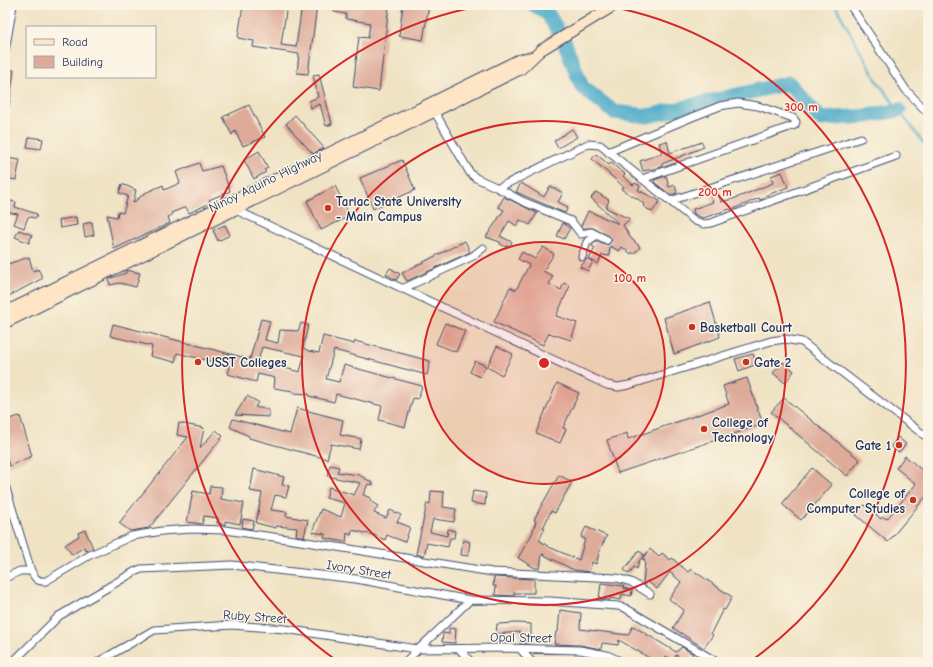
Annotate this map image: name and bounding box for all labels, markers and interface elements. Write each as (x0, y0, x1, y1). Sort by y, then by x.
legend (26, 26, 156, 78)
text: Road (62, 35, 88, 49)
text: Building (62, 55, 103, 69)
text: 300 m (784, 100, 818, 114)
street label: Ninoy Aquino Highway (206, 147, 324, 215)
text: 200 m (698, 185, 732, 199)
place label: Tarlac State University - Main Campus (336, 194, 461, 224)
marker: Tarlac State University - Main Campus (323, 203, 333, 213)
text: 100 m (614, 271, 646, 285)
place label: Basketball Court (700, 320, 793, 335)
marker: Basketball Court (687, 322, 697, 332)
place label: USST Colleges (206, 355, 287, 370)
place label: Gate 2 (754, 355, 791, 370)
centre of rings (537, 356, 551, 370)
marker: USST Colleges (193, 357, 203, 367)
marker: Gate 2 (741, 357, 751, 367)
place label: College of Technology (712, 415, 774, 445)
marker: College of Technology (699, 424, 709, 434)
place label: Gate 1 (855, 438, 891, 453)
marker: Gate 1 (894, 440, 904, 450)
place label: College of Computer Studies (806, 486, 906, 516)
marker: College of Computer Studies (908, 495, 918, 505)
street label: Ivory Street (326, 557, 393, 582)
street label: Ruby Street (223, 607, 289, 626)
street label: Opal Street (490, 629, 553, 646)

